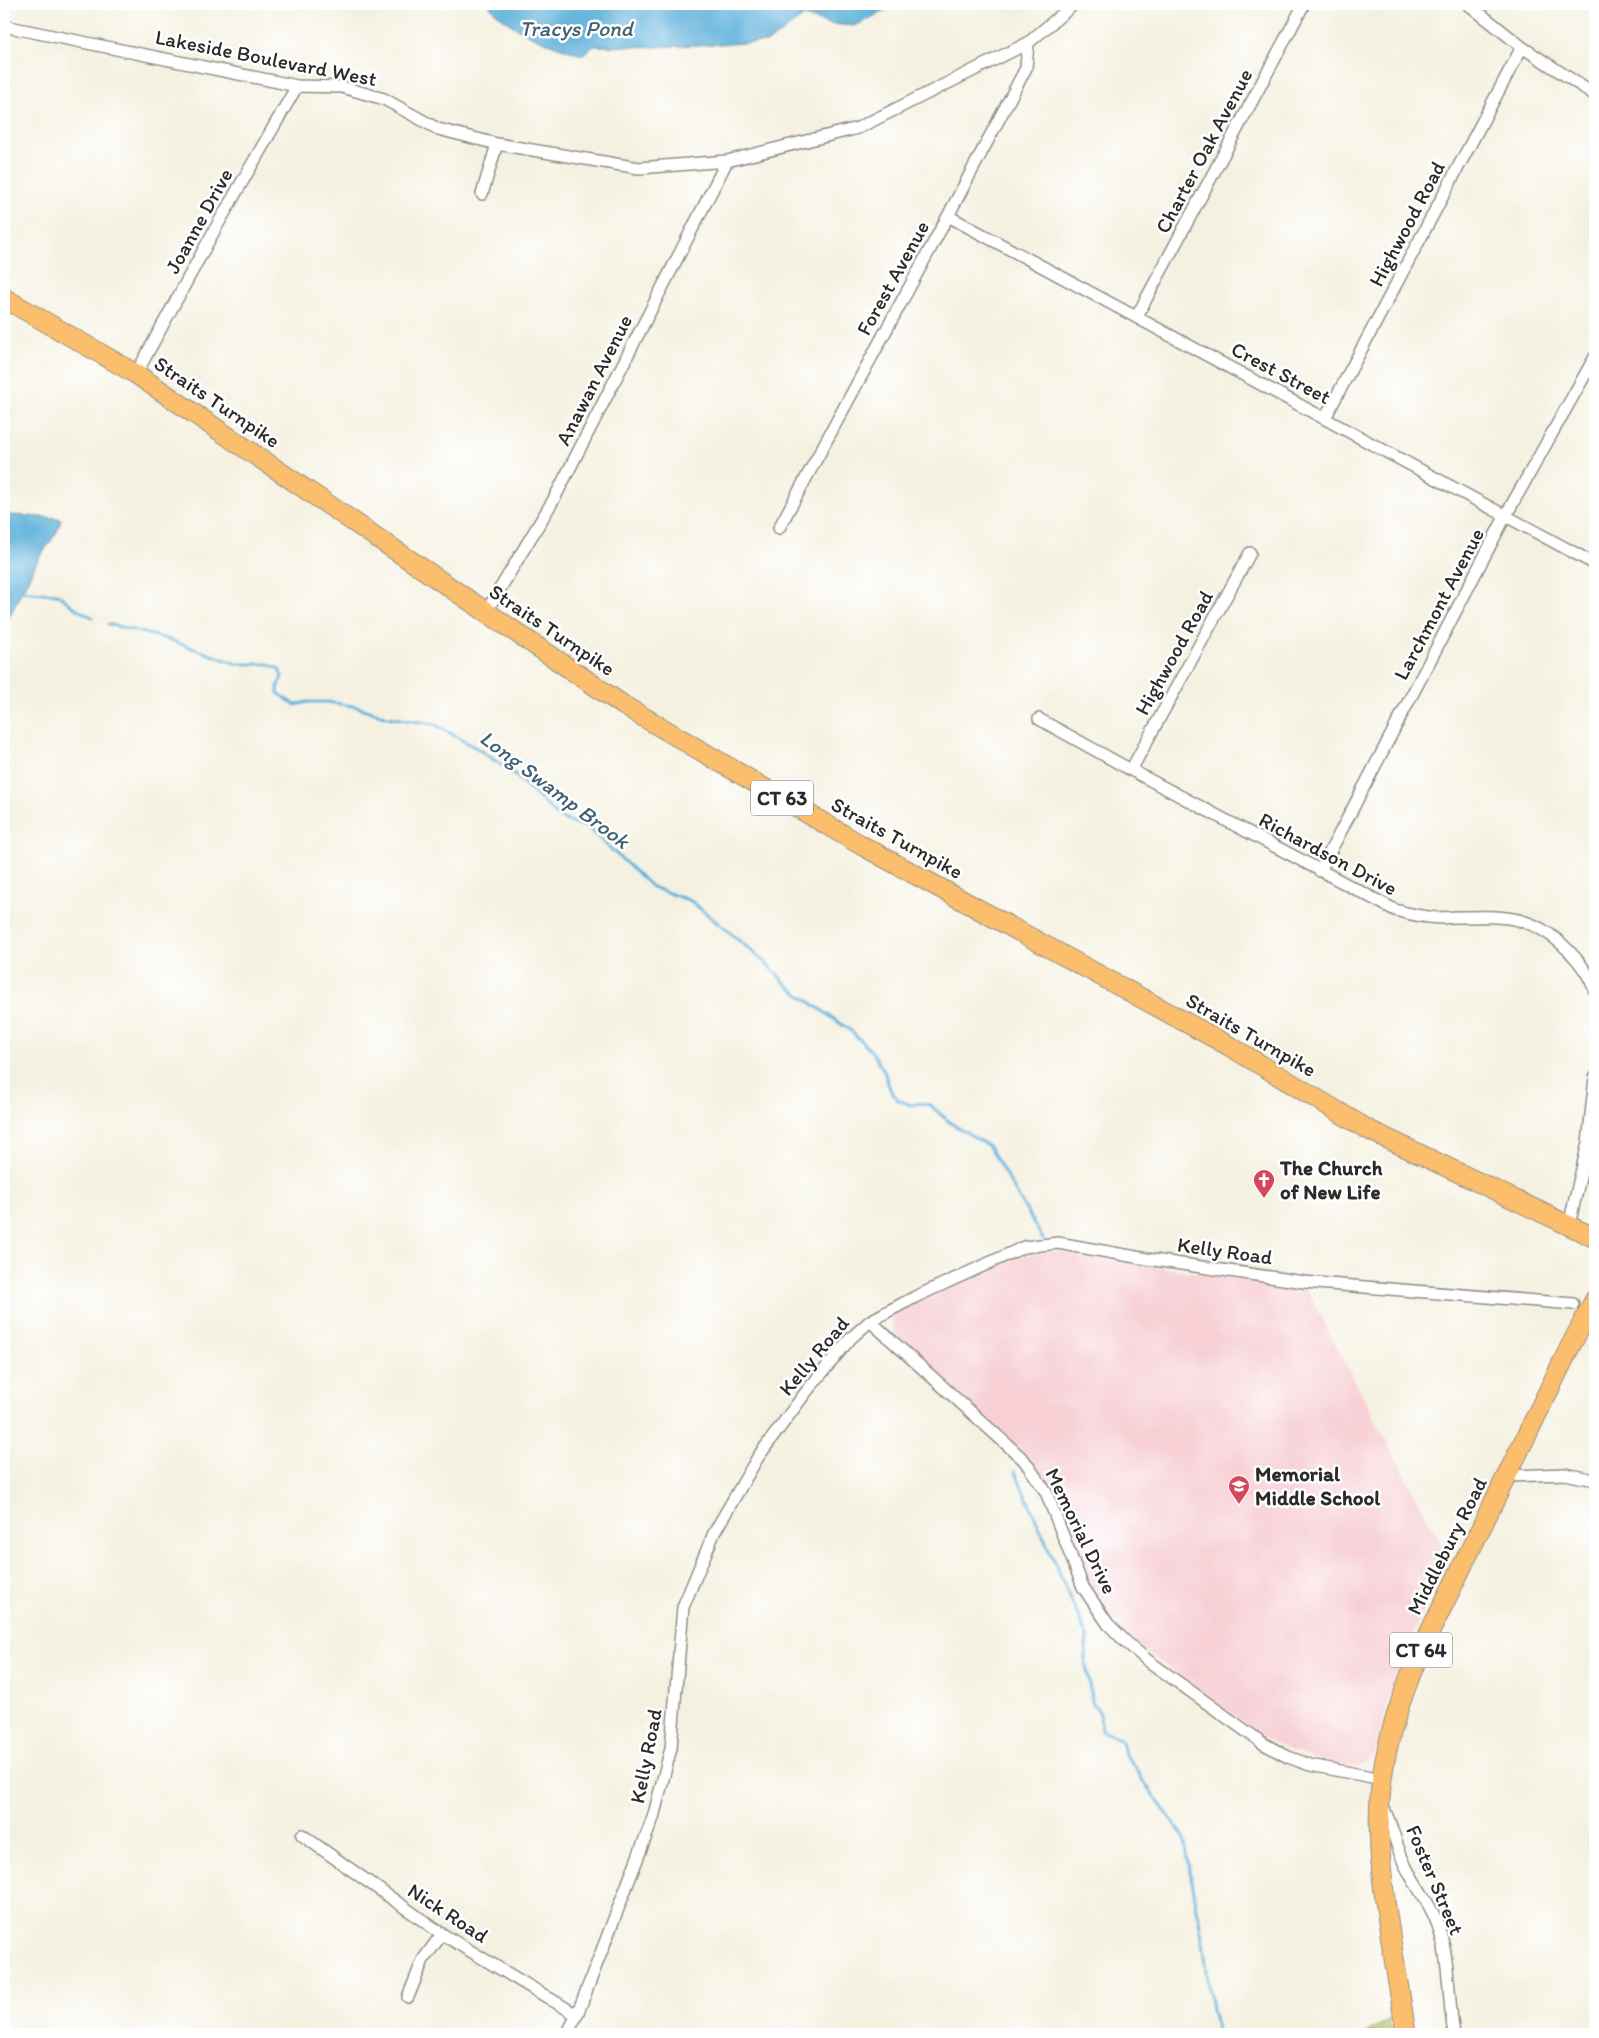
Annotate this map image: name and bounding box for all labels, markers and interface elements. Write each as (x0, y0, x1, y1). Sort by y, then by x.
water label: Tracys Pond (519, 15, 635, 42)
street label: Lakeside Boulevard West (153, 24, 379, 91)
street label: Charter Oak Avenue (1150, 64, 1258, 237)
street label: Highwood Road (1363, 157, 1450, 291)
street label: Joanne Drive (159, 164, 238, 278)
street label: Forest Avenue (851, 216, 934, 339)
street label: Anawan Avenue (550, 310, 637, 449)
street label: Crest Street (1227, 336, 1335, 409)
street label: Straits Turnpike (150, 350, 285, 453)
street label: Larchmont Avenue (1388, 523, 1489, 684)
street label: Straits Turnpike (485, 578, 620, 681)
street label: Highwood Road (1129, 586, 1218, 719)
water label: Long Swamp Brook (475, 724, 636, 855)
road number: CT 63 (751, 780, 813, 816)
street label: Straits Turnpike (827, 791, 967, 884)
street label: Richardson Drive (1255, 807, 1402, 900)
street label: Straits Turnpike (1182, 987, 1321, 1082)
place label: The Church of New Life (1279, 1155, 1383, 1204)
church icon: The Church of New Life (1252, 1168, 1276, 1199)
street label: Kelly Road (1176, 1231, 1275, 1270)
street label: Kelly Road (773, 1311, 854, 1401)
place label: Memorial Middle School (1255, 1461, 1381, 1510)
street label: Memorial Drive (1040, 1464, 1123, 1598)
street label: Middlebury Road (1401, 1472, 1492, 1619)
school or university icon: Memorial Middle School (1227, 1474, 1251, 1505)
road number: CT 64 (1390, 1632, 1452, 1668)
street label: Kelly Road (624, 1706, 667, 1805)
street label: Foster Street (1401, 1821, 1470, 1939)
street label: Nick Road (403, 1877, 494, 1948)

